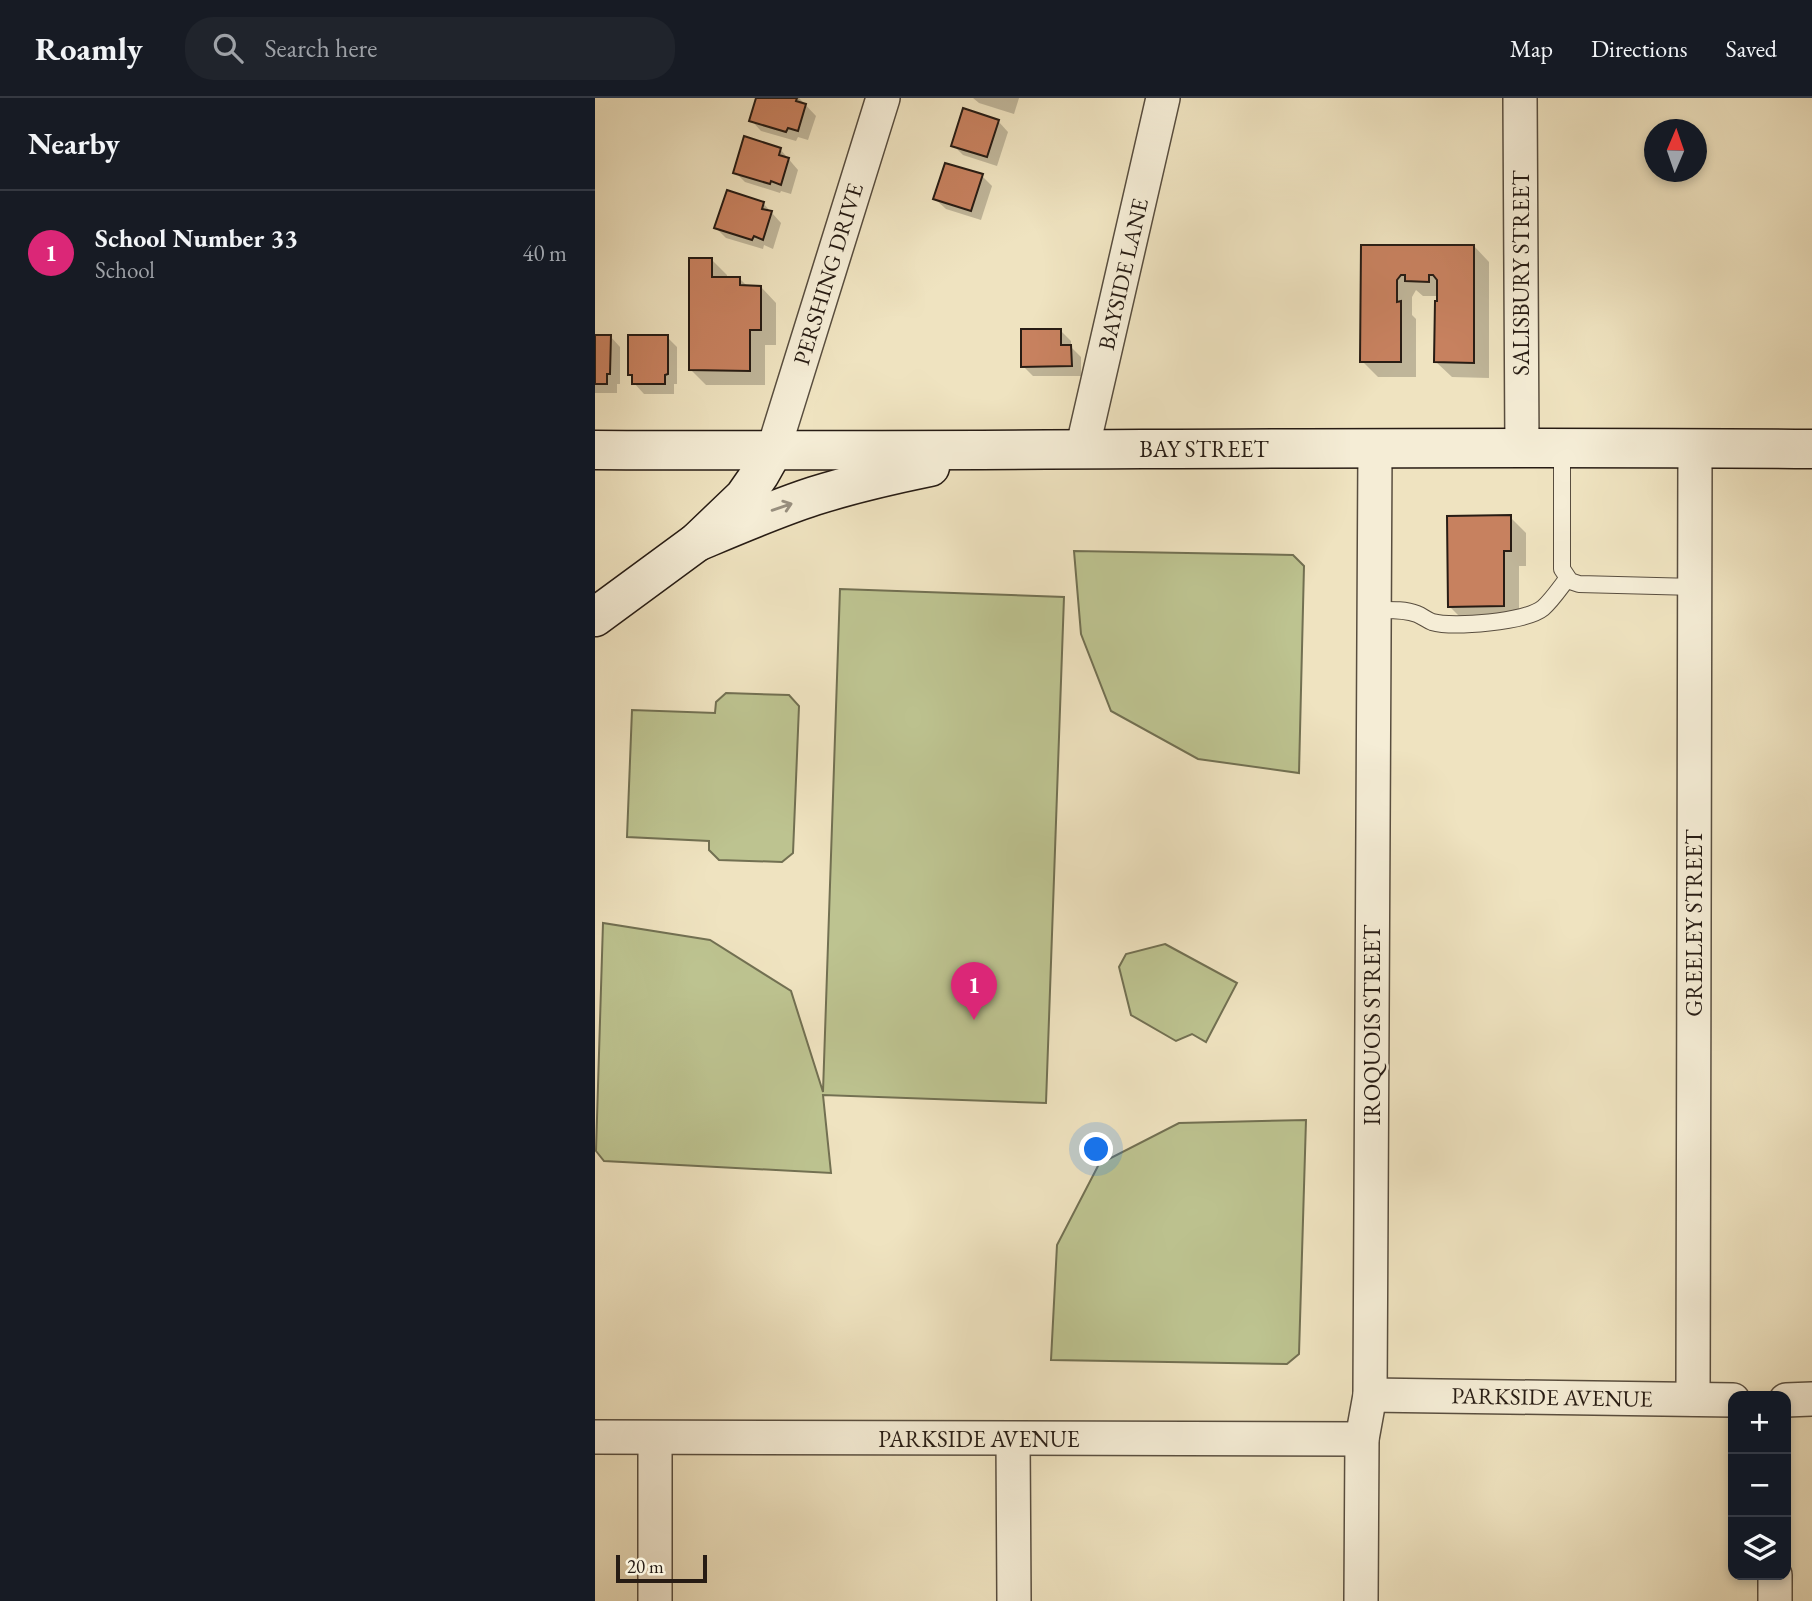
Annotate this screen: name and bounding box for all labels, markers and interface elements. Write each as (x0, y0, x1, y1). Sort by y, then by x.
search box (185, 17, 675, 80)
text: Roamly (35, 27, 143, 70)
icon: search (209, 29, 247, 67)
text: Search here (265, 31, 377, 65)
text: Map (1510, 33, 1553, 64)
text: Directions (1591, 33, 1688, 64)
text: Saved (1726, 33, 1777, 64)
north arrow (1644, 119, 1707, 182)
text: Nearby (28, 124, 120, 163)
street label: SALISBURY STREET (1506, 170, 1536, 376)
street label: PERSHING DRIVE (786, 179, 870, 369)
street label: BAYSIDE LANE (1091, 195, 1155, 353)
text: School Number 33 (95, 221, 298, 255)
text: 1 (45, 238, 57, 268)
text: 40 m (522, 238, 567, 268)
text: School (95, 255, 155, 285)
street label: BAY STREET (1139, 434, 1269, 464)
one-way arrow (771, 500, 793, 512)
street label: GREELEY STREET (1679, 829, 1709, 1017)
street label: IROQUOIS STREET (1357, 924, 1387, 1125)
pin: 1 (951, 962, 997, 1020)
your location (1079, 1132, 1113, 1166)
street label: PARKSIDE AVENUE (1451, 1380, 1653, 1414)
map controls (1728, 1391, 1791, 1580)
button: + (1728, 1391, 1791, 1454)
street label: PARKSIDE AVENUE (878, 1424, 1080, 1454)
button: − (1728, 1454, 1791, 1517)
button: layers (1728, 1517, 1791, 1580)
scale bar (616, 1552, 707, 1584)
text: 20 m (627, 1554, 664, 1579)

